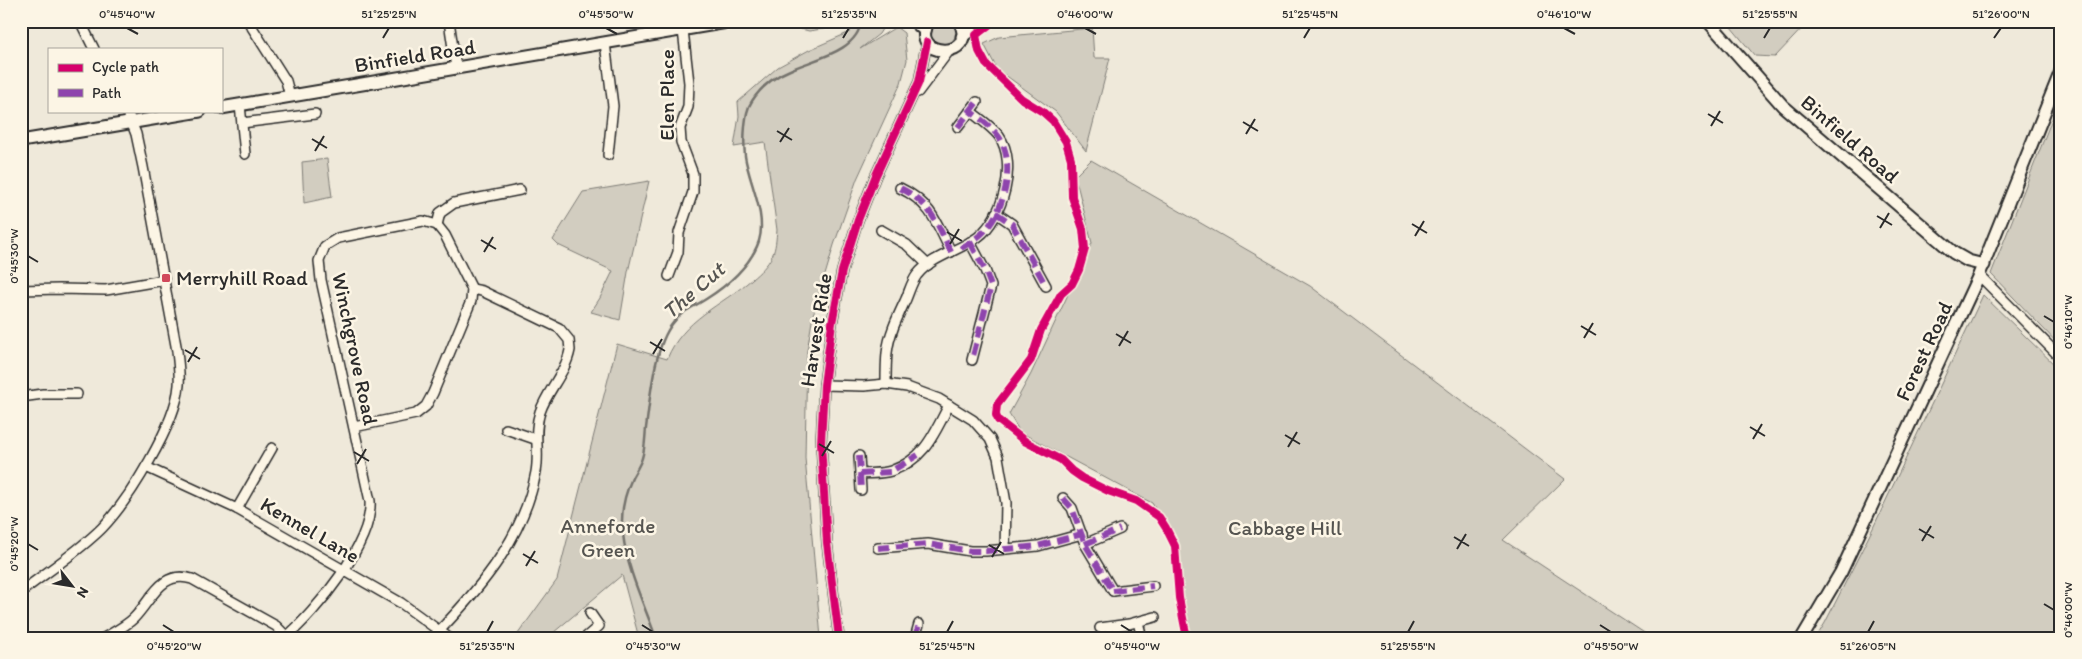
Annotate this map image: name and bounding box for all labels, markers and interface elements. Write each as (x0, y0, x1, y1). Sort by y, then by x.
text: 0°45'40"W (99, 7, 155, 21)
text: 51°25'25"N (361, 7, 417, 21)
text: 0°45'50"W (578, 7, 634, 21)
text: 51°25'35"N (821, 7, 877, 21)
text: 0°46'00"W (1057, 7, 1113, 21)
text: 51°25'45"N (1282, 7, 1338, 21)
text: 0°46'10"W (1537, 7, 1591, 21)
text: 51°25'55"N (1742, 7, 1798, 21)
text: 51°26'00"N (1972, 7, 2030, 21)
street label: Binfield Road (353, 34, 478, 77)
legend (48, 48, 222, 112)
street label: Elen Place (654, 49, 679, 141)
text: Cycle path (92, 58, 159, 76)
text: Path (92, 84, 121, 102)
street label: Binfield Road (1796, 89, 1905, 188)
text: 0°45'30"W (7, 228, 21, 284)
water label: The Cut (657, 255, 731, 325)
place label: Merryhill Road (176, 265, 308, 290)
street label: Winchgrove Road (327, 270, 384, 428)
street label: Harvest Ride (794, 271, 837, 389)
marker: Merryhill Road (160, 272, 172, 284)
text: 0°46'10"W (2061, 295, 2075, 349)
street label: Forest Road (1890, 297, 1958, 405)
street label: Kennel Lane (256, 491, 364, 568)
park label: Anneforde Green (561, 513, 655, 562)
park label: Cabbage Hill (1228, 515, 1342, 540)
text: 0°45'20"W (7, 516, 21, 572)
north arrow (48, 562, 98, 612)
text: 0°46'00"W (2061, 582, 2075, 638)
text: N (73, 584, 92, 601)
text: 0°45'20"W (146, 639, 202, 653)
text: 51°25'35"N (459, 639, 515, 653)
text: 0°45'30"W (625, 639, 681, 653)
text: 51°25'45"N (919, 639, 975, 653)
text: 0°45'40"W (1104, 639, 1160, 653)
text: 51°25'55"N (1380, 639, 1436, 653)
text: 0°45'50"W (1583, 639, 1639, 653)
text: 51°26'05"N (1840, 639, 1896, 653)

